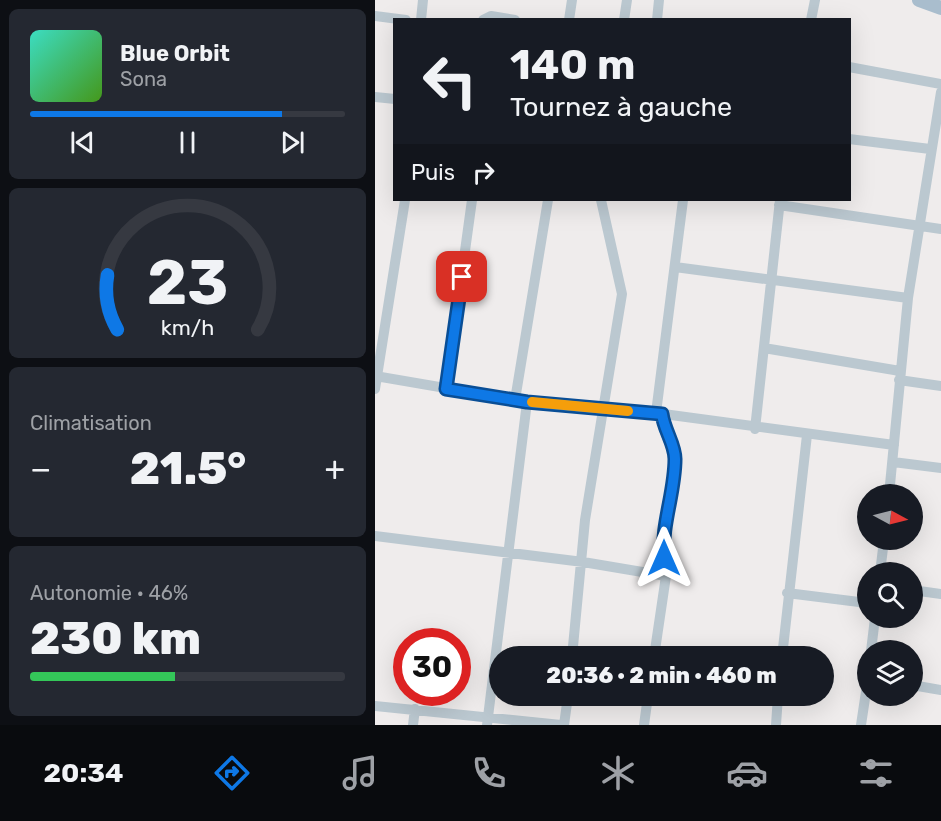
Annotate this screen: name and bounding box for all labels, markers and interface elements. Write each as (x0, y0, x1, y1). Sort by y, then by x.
text: Blue Orbit (120, 40, 230, 67)
text: 140 m (510, 40, 636, 90)
icon: left (411, 42, 489, 120)
text: Sona (120, 67, 167, 91)
text: Tournez à gauche (510, 91, 732, 123)
icon: previous (66, 126, 99, 159)
icon: pause (171, 126, 204, 159)
icon: next (276, 126, 309, 159)
icon: right (467, 156, 500, 189)
text: Puis (411, 159, 455, 186)
text: 23 (147, 246, 228, 320)
pin (436, 251, 487, 302)
icon: arrive (445, 260, 478, 293)
text: km/h (161, 315, 214, 340)
text: Climatisation (30, 411, 152, 435)
text: 21.5° (130, 442, 246, 495)
text: − (30, 449, 51, 488)
text: + (324, 449, 345, 488)
north arrow (857, 484, 923, 550)
map controls (857, 484, 923, 706)
position arrow (632, 526, 696, 590)
button: search (857, 562, 923, 628)
text: Autonomie · 46% (30, 581, 188, 605)
text: 230 km (30, 612, 201, 665)
speed limit sign: 30 (393, 628, 471, 706)
button: layers (857, 640, 923, 706)
text: 20:36 · 2 min · 460 m (546, 662, 777, 689)
icon: directions (211, 752, 253, 794)
icon: music (339, 752, 381, 794)
icon: phone (468, 752, 510, 794)
icon: climate (597, 752, 639, 794)
icon: car (726, 752, 768, 794)
icon: filters (855, 752, 897, 794)
text: 20:34 (43, 757, 124, 789)

